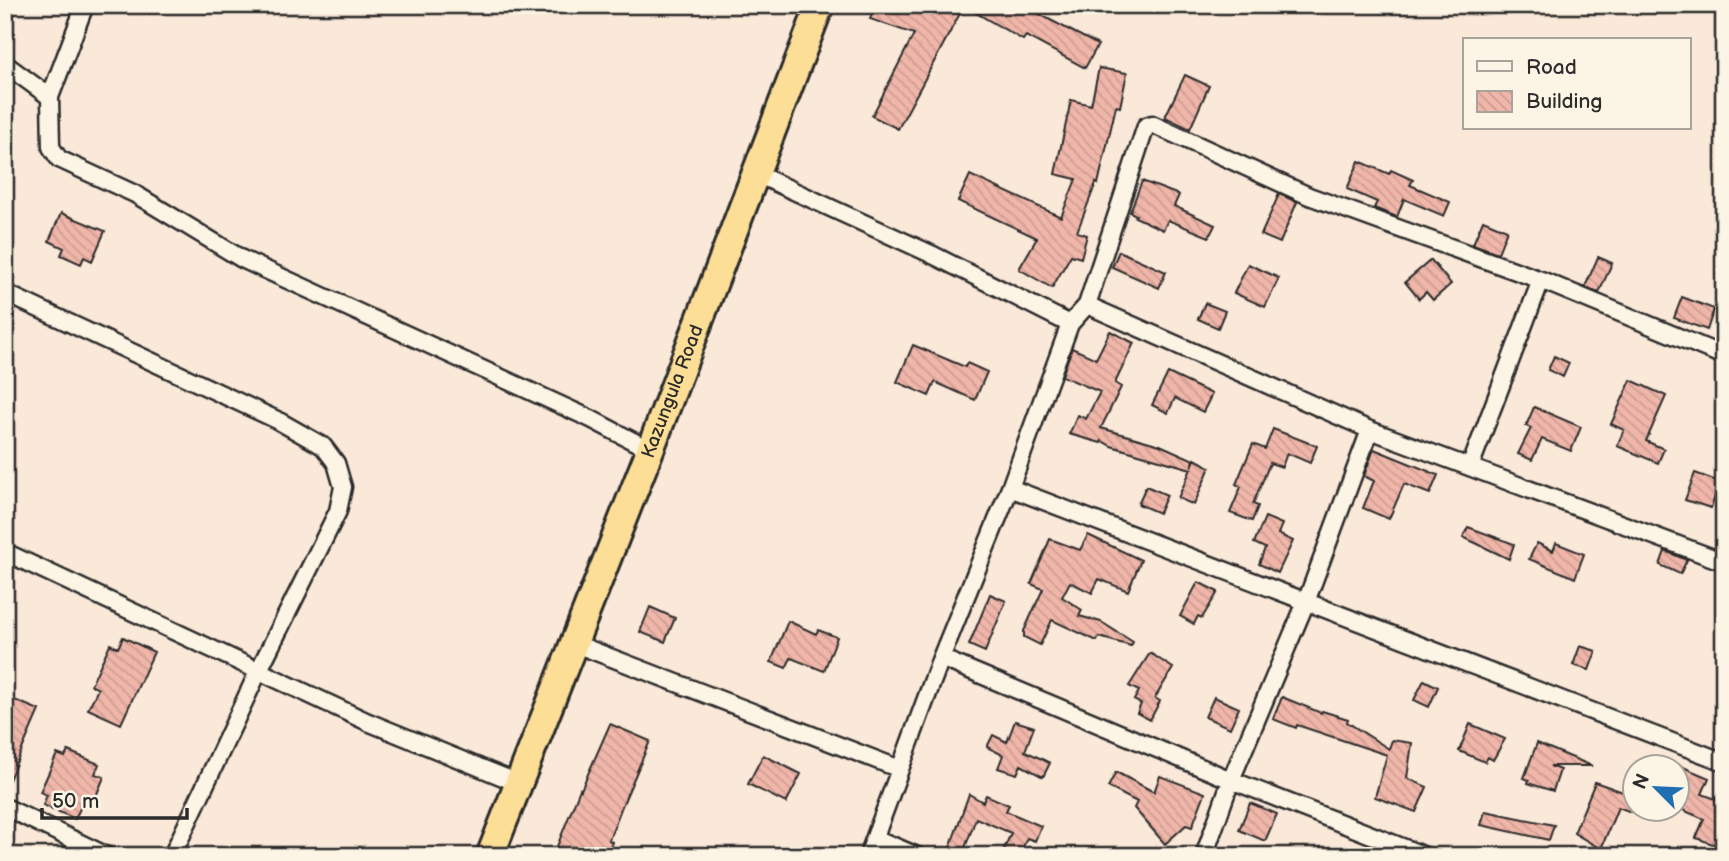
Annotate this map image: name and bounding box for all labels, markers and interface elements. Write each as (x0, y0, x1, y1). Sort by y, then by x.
legend (1463, 38, 1690, 130)
text: Road (1526, 55, 1577, 80)
text: Building (1526, 89, 1602, 114)
street label: Kazungula Road (636, 322, 708, 461)
north arrow (1620, 752, 1690, 822)
text: N (1628, 770, 1655, 793)
scale bar (42, 777, 187, 821)
text: 50 m (52, 789, 99, 814)

